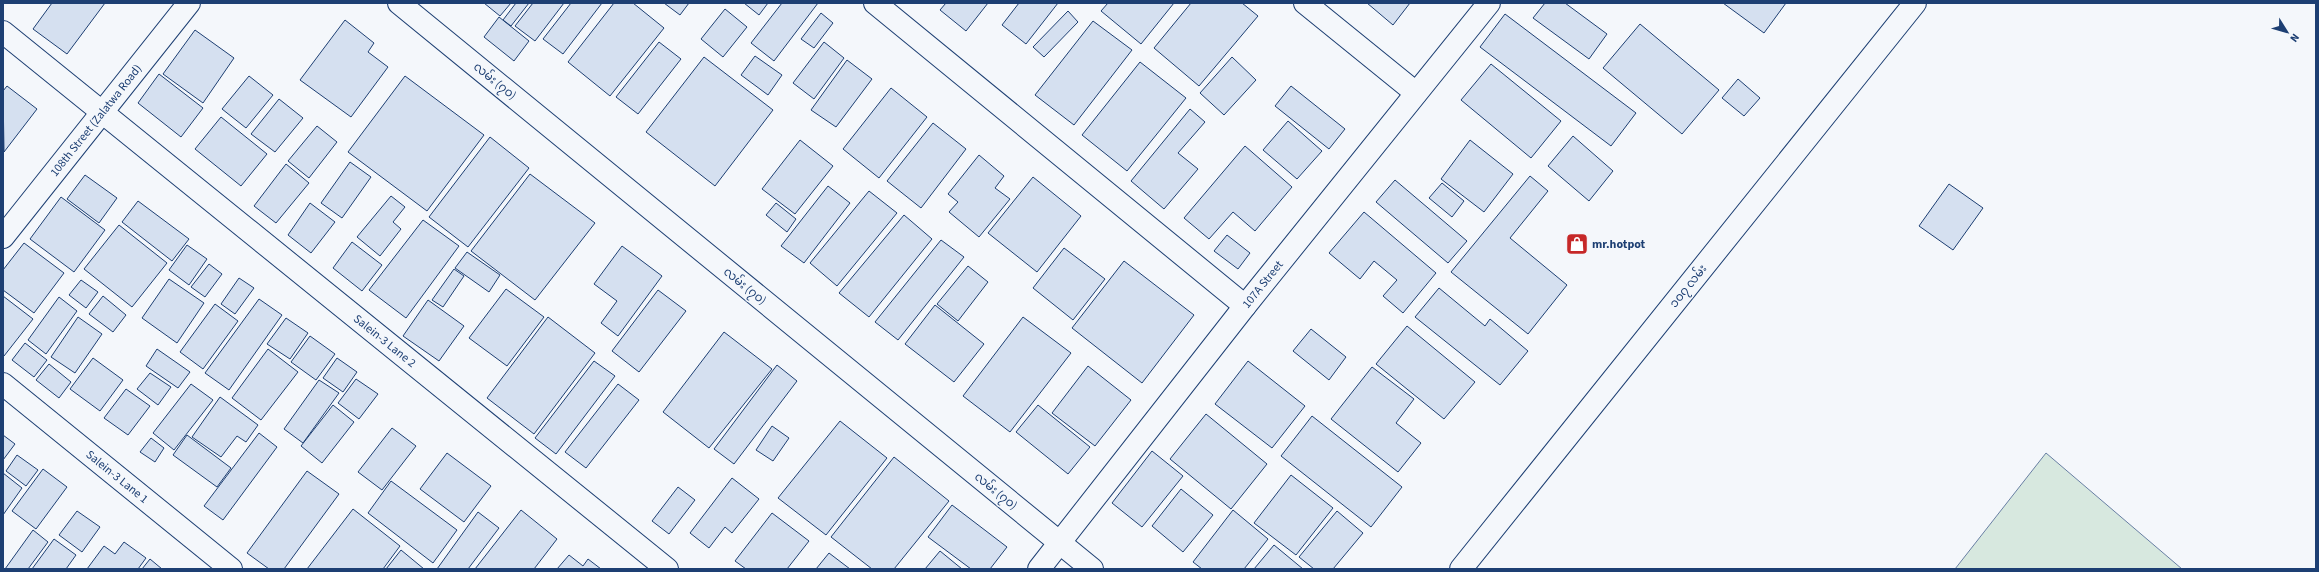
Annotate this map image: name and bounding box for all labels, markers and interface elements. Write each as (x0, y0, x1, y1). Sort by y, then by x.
north arrow (2267, 12, 2307, 52)
text: N (2286, 30, 2303, 45)
street label: လမ်း (၇၀) (469, 58, 520, 105)
street label: 108th Street (Zalatwa Road) (46, 61, 146, 180)
shop icon: mr.hotpot (1564, 231, 1590, 257)
place label: mr.hotpot (1592, 236, 1646, 253)
street label: 107A Street (1238, 257, 1287, 312)
street label: ၁၀၇ လမ်း (1665, 260, 1712, 312)
street label: လမ်း (၇၀) (719, 263, 770, 310)
street label: Salein-3 Lane 2 (350, 311, 419, 372)
street label: Salein-3 Lane 1 (82, 446, 152, 508)
street label: လမ်း (၇၀) (970, 468, 1021, 515)

